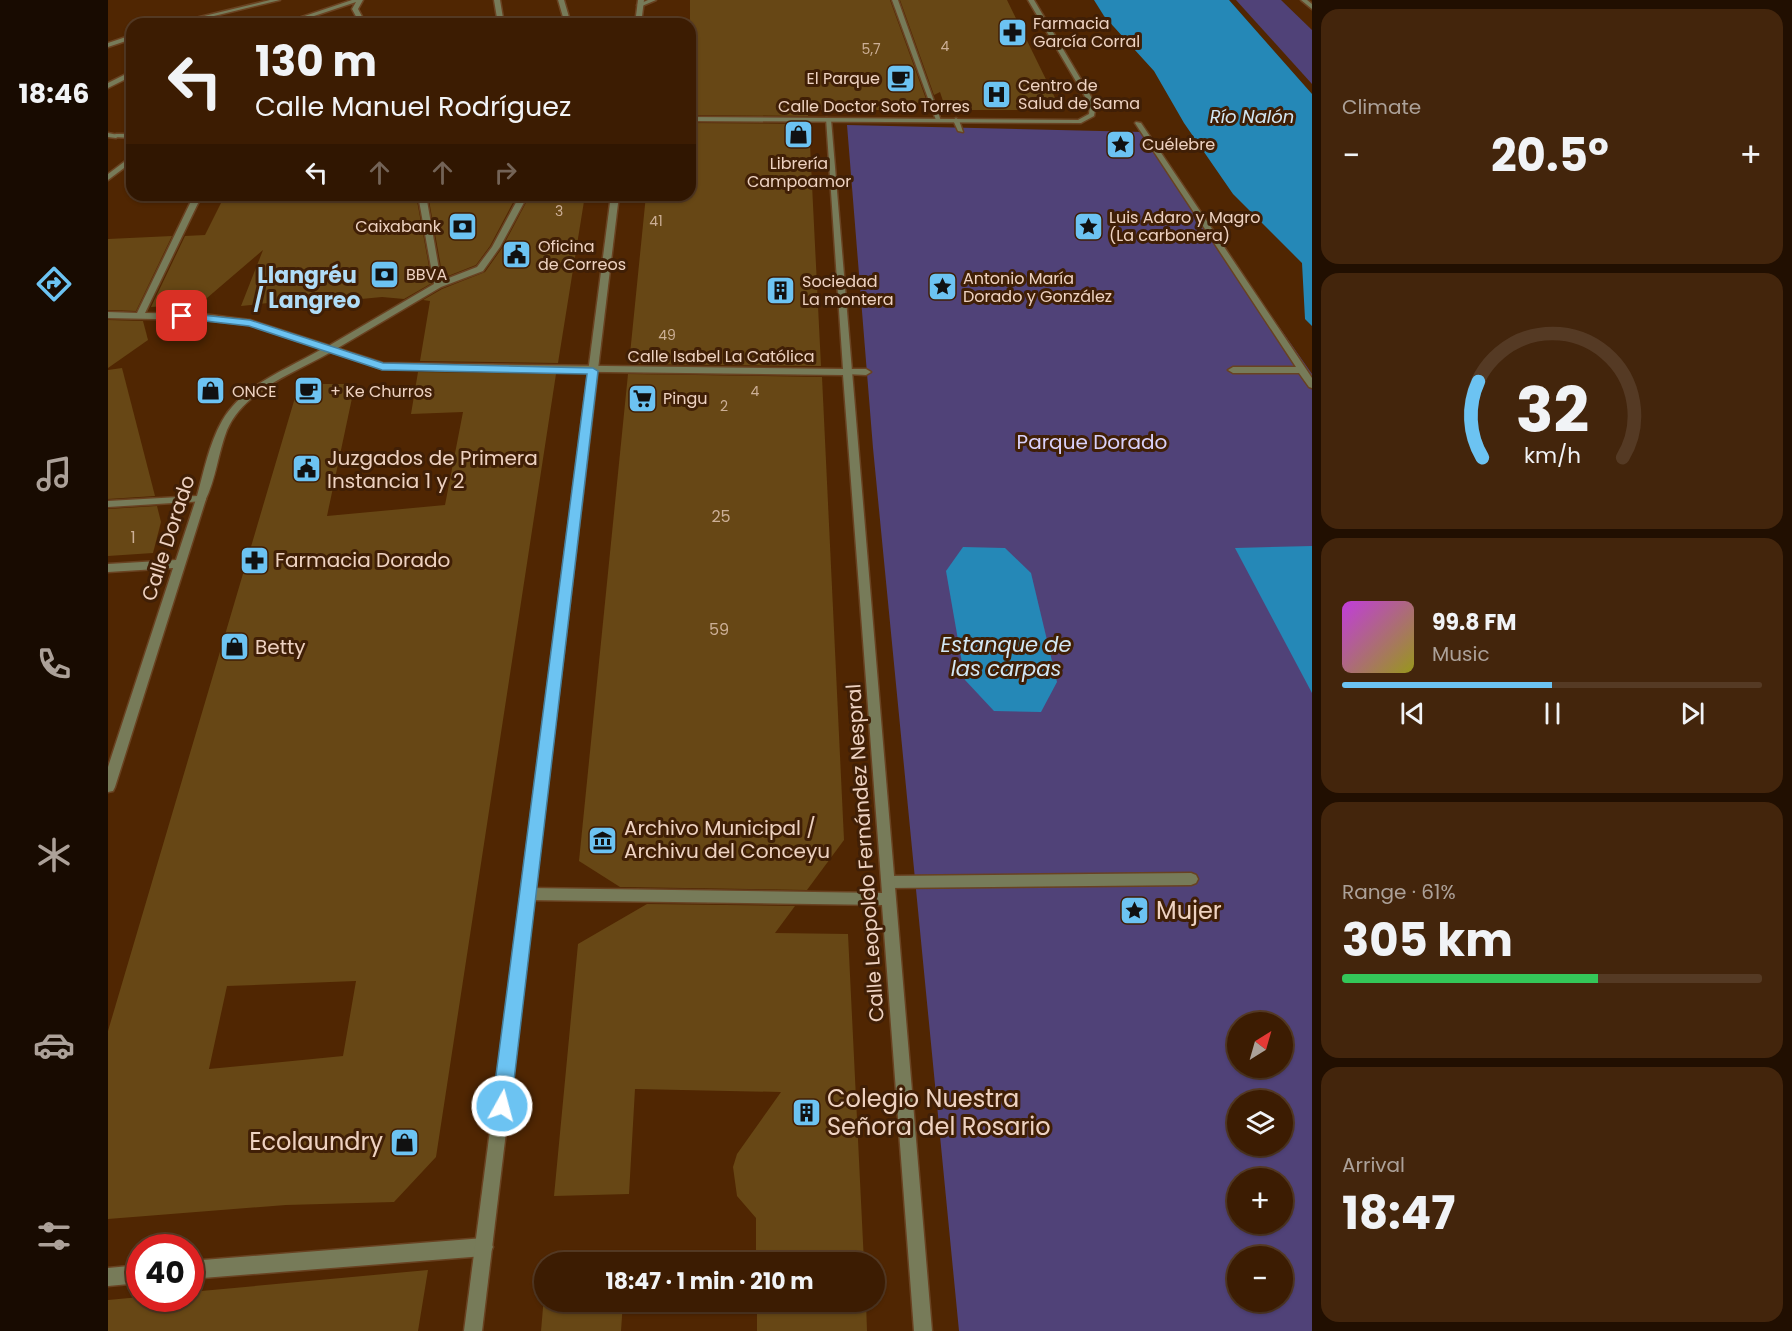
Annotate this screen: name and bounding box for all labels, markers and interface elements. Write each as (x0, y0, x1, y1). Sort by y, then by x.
place label: Farmacia García Corral (1033, 12, 1140, 53)
pharmacy icon: Farmacia García Corral (996, 16, 1028, 48)
text: 130 m (255, 32, 377, 91)
house number: 4 (941, 36, 950, 56)
house number: 5,7 (861, 39, 881, 59)
icon: left (156, 42, 234, 120)
cafe icon: El Parque (885, 62, 917, 94)
place label: El Parque (807, 67, 880, 90)
place label: Centro de Salud de Sama (1018, 74, 1140, 115)
text: 18:46 (19, 75, 89, 112)
hospital icon: Centro de Salud de Sama (981, 78, 1013, 110)
text: Calle Manuel Rodríguez (255, 88, 571, 125)
text: Climate (1342, 93, 1421, 121)
street label: Calle Doctor Soto Torres (778, 95, 970, 118)
water label: Río Nalón (1210, 104, 1294, 129)
shop icon: Librería Campoamor (783, 119, 815, 151)
text: 20.5° (1491, 124, 1609, 187)
place icon: Cuélebre (1105, 128, 1137, 160)
text: − (1342, 132, 1360, 179)
text: + (1739, 132, 1762, 179)
place label: Cuélebre (1142, 133, 1215, 156)
place label: Librería Campoamor (747, 152, 851, 193)
icon: left (300, 156, 333, 189)
icon: ahead (363, 156, 396, 189)
icon: ahead (426, 156, 459, 189)
icon: right (489, 156, 522, 189)
house number: 3 (555, 201, 563, 221)
place label: Luis Adaro y Magro (La carbonera) (1109, 206, 1261, 247)
bank icon: Caixabank (446, 210, 478, 242)
place icon: Luis Adaro y Magro (La carbonera) (1072, 210, 1104, 242)
house number: 41 (649, 211, 663, 231)
place label: Caixabank (355, 215, 442, 238)
place label: Oficina de Correos (538, 235, 626, 276)
public building icon: Oficina de Correos (501, 239, 533, 271)
bank icon: BBVA (369, 258, 401, 290)
district label: Llangréu / Langreo (254, 260, 360, 316)
icon: directions (33, 263, 75, 305)
place label: BBVA (406, 263, 447, 286)
place label: Antonio María Dorado y González (963, 267, 1112, 308)
place label: Sociedad La montera (802, 270, 894, 311)
place icon: Antonio María Dorado y González (926, 271, 958, 303)
building icon: Sociedad La montera (765, 274, 797, 306)
pin (156, 290, 207, 341)
icon: arrive (165, 299, 198, 332)
house number: 49 (658, 325, 676, 345)
street label: Calle Isabel La Católica (628, 345, 814, 368)
text: 32 (1515, 366, 1589, 454)
shop icon: ONCE (195, 375, 227, 407)
cafe icon: + Ke Churros (293, 375, 325, 407)
place label: ONCE (232, 380, 276, 403)
place label: + Ke Churros (330, 380, 432, 403)
house number: 4 (751, 381, 760, 401)
supermarket icon: Pingu (626, 382, 658, 414)
place label: Pingu (663, 387, 708, 410)
house number: 2 (720, 396, 728, 416)
park label: Parque Dorado (1017, 428, 1167, 456)
text: km/h (1523, 441, 1581, 472)
place label: Juzgados de Primera Instancia 1 y 2 (327, 444, 538, 495)
icon: music (33, 453, 75, 495)
public building icon: Juzgados de Primera Instancia 1 y 2 (290, 453, 322, 485)
street label: Calle Dorado (134, 471, 202, 605)
house number: 25 (711, 505, 731, 528)
house number: 1 (130, 526, 136, 549)
pharmacy icon: Farmacia Dorado (238, 544, 270, 576)
place label: Farmacia Dorado (275, 546, 450, 574)
text: 99.8 FM (1432, 607, 1516, 638)
house number: 59 (709, 618, 729, 641)
water label: Estanque de las carpas (940, 630, 1072, 683)
shop icon: Betty (218, 631, 250, 663)
place label: Betty (255, 633, 305, 661)
text: Music (1432, 640, 1490, 668)
icon: phone (33, 643, 75, 685)
street label: Calle Leopoldo Fernández Nespral (839, 683, 891, 1023)
icon: previous (1396, 697, 1429, 730)
icon: pause (1536, 697, 1569, 730)
icon: next (1676, 697, 1709, 730)
place label: Archivo Municipal / Archivu del Conceyu (624, 814, 830, 865)
museum icon: Archivo Municipal / Archivu del Conceyu (587, 824, 619, 856)
icon: climate (33, 834, 75, 876)
text: Range · 61% (1342, 878, 1456, 906)
place label: Mujer (1156, 894, 1222, 927)
place icon: Mujer (1119, 895, 1151, 927)
text: 305 km (1342, 909, 1513, 972)
north arrow (1227, 1012, 1293, 1078)
map controls (1227, 1012, 1293, 1312)
icon: car (33, 1024, 75, 1066)
position arrow (470, 1074, 534, 1138)
place label: Colegio Nuestra Señora del Rosario (827, 1082, 1051, 1143)
button: layers (1227, 1090, 1293, 1156)
building icon: Colegio Nuestra Señora del Rosario (790, 1097, 822, 1129)
place label: Ecolaundry (249, 1125, 383, 1158)
shop icon: Ecolaundry (388, 1126, 420, 1158)
text: Arrival (1342, 1151, 1405, 1179)
button: + (1227, 1168, 1293, 1234)
text: 18:47 (1342, 1182, 1455, 1245)
icon: filters (33, 1215, 75, 1257)
speed limit sign: 40 (126, 1234, 204, 1312)
button: − (1227, 1246, 1293, 1312)
text: 18:47 · 1 min · 210 m (606, 1266, 813, 1297)

